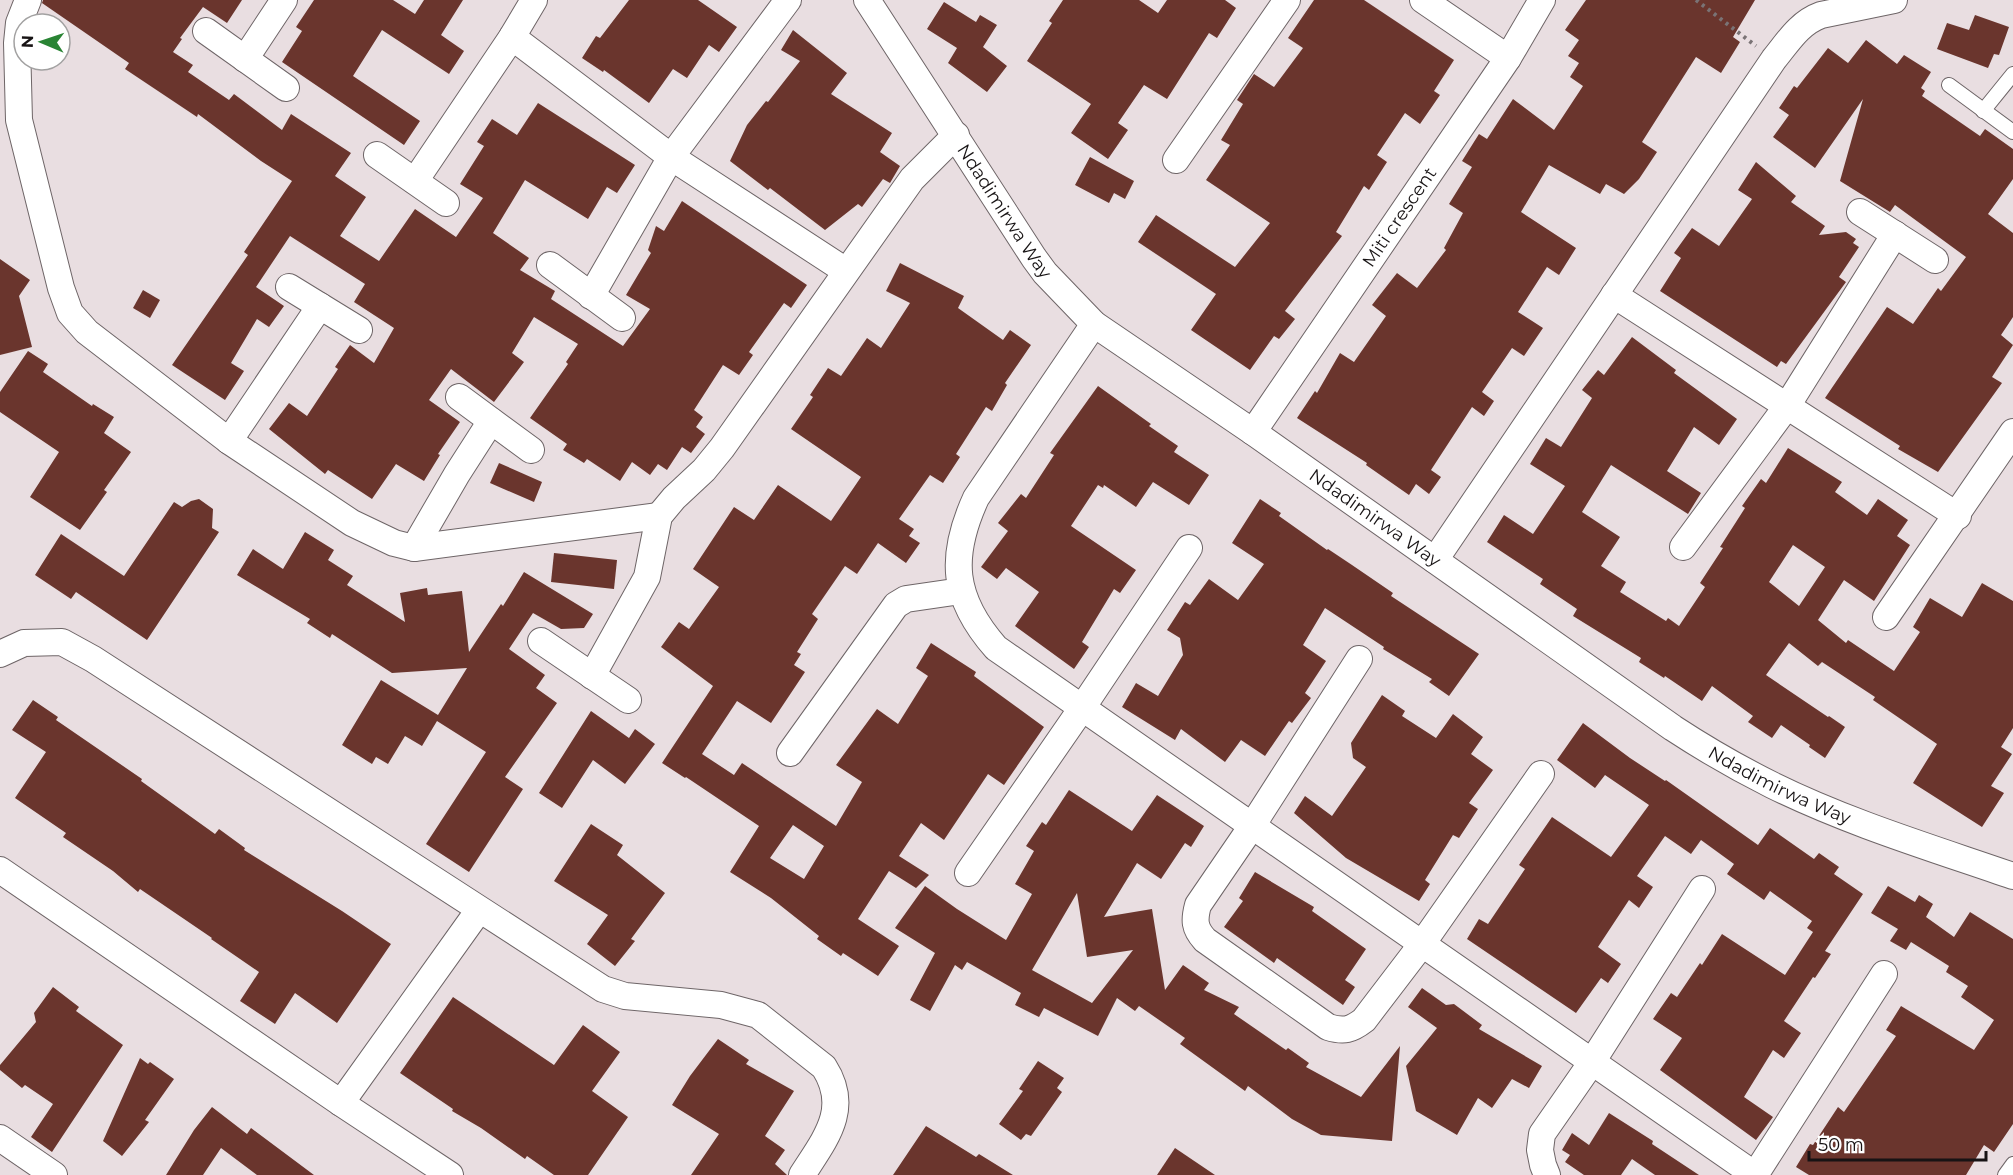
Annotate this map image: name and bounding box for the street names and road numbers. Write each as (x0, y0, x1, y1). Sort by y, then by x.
street label: Ndadimirwa Way (952, 140, 1056, 283)
street label: Miti crescent (1358, 163, 1441, 271)
street label: Ndadimirwa Way (1305, 464, 1445, 572)
street label: Ndadimirwa Way (1704, 742, 1854, 829)

